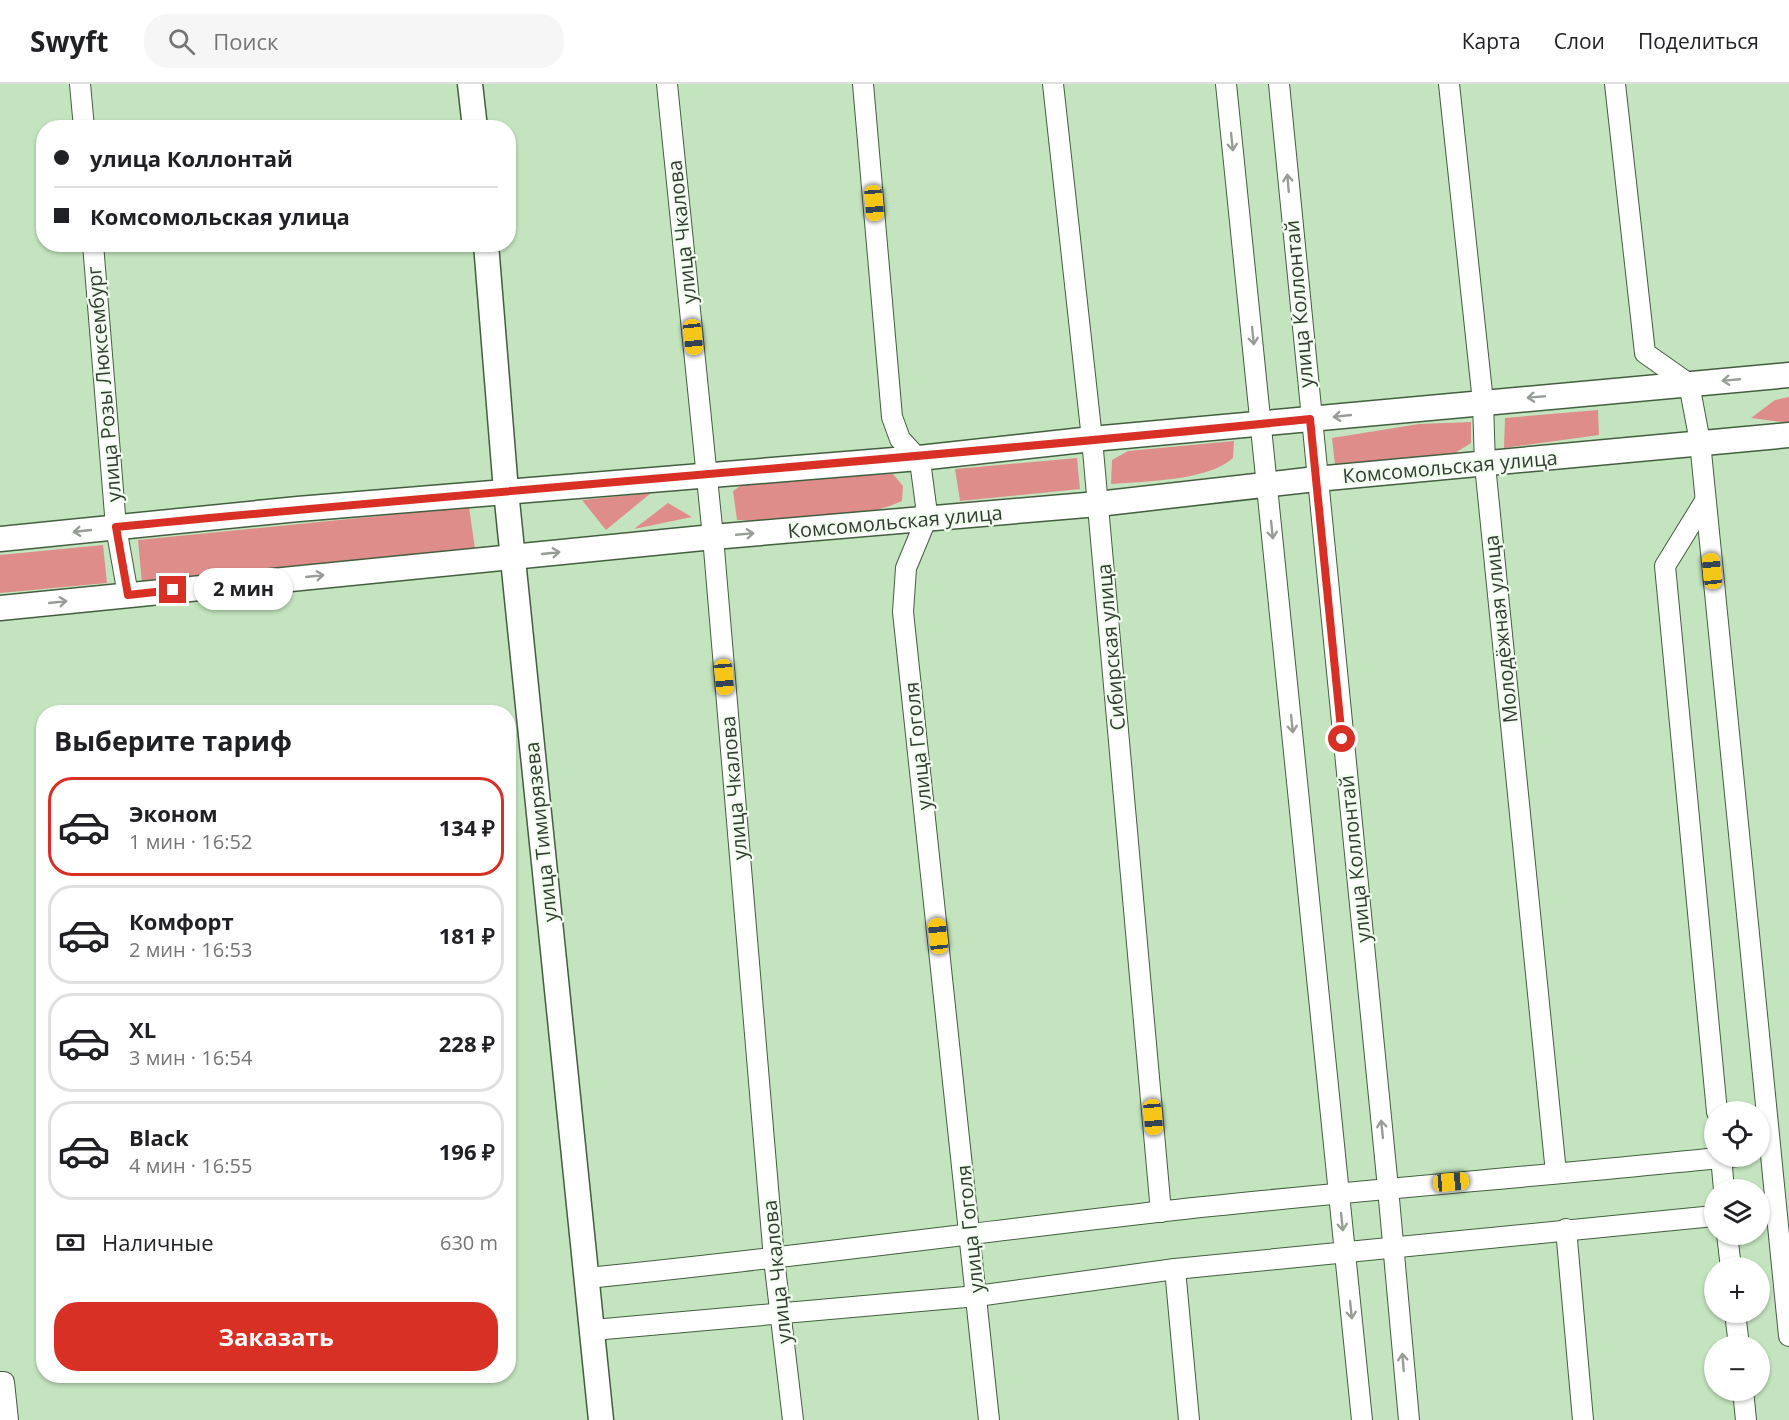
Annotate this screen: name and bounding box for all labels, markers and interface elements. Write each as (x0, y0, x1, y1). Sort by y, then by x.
search box (144, 14, 564, 68)
text: Swyft (30, 22, 108, 60)
icon: search (165, 25, 198, 58)
text: Поиск (213, 26, 278, 56)
text: Карта (1462, 27, 1521, 55)
text: Слои (1554, 27, 1605, 55)
text: Поделиться (1638, 27, 1759, 55)
one-way arrow (1227, 132, 1238, 152)
text: улица Коллонтай (90, 143, 293, 173)
street label: улица Чкалова (661, 159, 702, 305)
one-way arrow (1282, 174, 1293, 194)
car (863, 184, 885, 222)
text: Комсомольская улица (90, 201, 350, 231)
street label: улица Коллонтай (1278, 219, 1319, 389)
street label: улица Розы Люксембург (80, 265, 127, 503)
car (682, 318, 704, 356)
one-way arrow (1247, 326, 1258, 346)
one-way arrow (1721, 375, 1741, 386)
one-way arrow (1527, 392, 1547, 403)
one-way arrow (1333, 411, 1353, 422)
street label: Комсомольская улица (1341, 444, 1559, 489)
street label: Комсомольская улица (786, 499, 1004, 544)
one-way arrow (1267, 520, 1278, 540)
one-way arrow (72, 526, 92, 537)
one-way arrow (734, 529, 754, 540)
street label: Молодёжная улица (1477, 534, 1524, 724)
one-way arrow (540, 547, 560, 558)
car (1701, 552, 1723, 590)
street label: Сибирская улица (1090, 563, 1131, 732)
callout: 2 мин (194, 569, 293, 611)
one-way arrow (305, 570, 324, 581)
text: 2 мин (213, 575, 274, 602)
route end (159, 576, 186, 603)
one-way arrow (48, 596, 68, 607)
car (713, 658, 735, 696)
street label: улица Гоголя (897, 681, 938, 811)
one-way arrow (1287, 714, 1298, 734)
street label: улица Чкалова (714, 715, 753, 861)
text: Выберите тариф (54, 722, 292, 759)
route start (1328, 725, 1355, 752)
street label: улица Тимирязева (518, 741, 563, 923)
street label: улица Коллонтай (1332, 774, 1377, 944)
text: Эконом (129, 798, 218, 828)
icon: car (57, 800, 111, 854)
text: 134 ₽ (439, 812, 495, 842)
text: 1 мин · 16:52 (129, 828, 252, 855)
text: Комфорт (129, 906, 234, 936)
icon: car (57, 908, 111, 962)
car (927, 917, 949, 955)
text: 181 ₽ (439, 920, 495, 950)
text: 2 мин · 16:53 (129, 936, 252, 963)
text: XL (129, 1014, 156, 1044)
icon: car (57, 1016, 111, 1070)
text: 228 ₽ (439, 1028, 495, 1058)
text: 3 мин · 16:54 (129, 1044, 252, 1071)
car (1142, 1098, 1164, 1136)
map controls (1704, 1101, 1770, 1401)
button: locate (1704, 1101, 1770, 1167)
one-way arrow (1376, 1120, 1387, 1140)
text: Black (129, 1122, 189, 1152)
icon: car (57, 1124, 111, 1178)
text: 196 ₽ (439, 1136, 495, 1166)
text: 4 мин · 16:55 (129, 1152, 252, 1179)
street label: улица Гоголя (949, 1164, 990, 1294)
car (1432, 1171, 1470, 1193)
button: layers (1704, 1179, 1770, 1245)
street label: улица Чкалова (756, 1199, 797, 1345)
one-way arrow (1337, 1212, 1348, 1232)
icon: cash (54, 1226, 87, 1259)
text: Наличные (102, 1227, 214, 1257)
text: 630 m (440, 1229, 498, 1256)
button: + (1704, 1257, 1770, 1323)
one-way arrow (1346, 1299, 1357, 1319)
button: Заказать (54, 1302, 498, 1371)
button: − (1704, 1335, 1770, 1401)
one-way arrow (1397, 1352, 1408, 1372)

